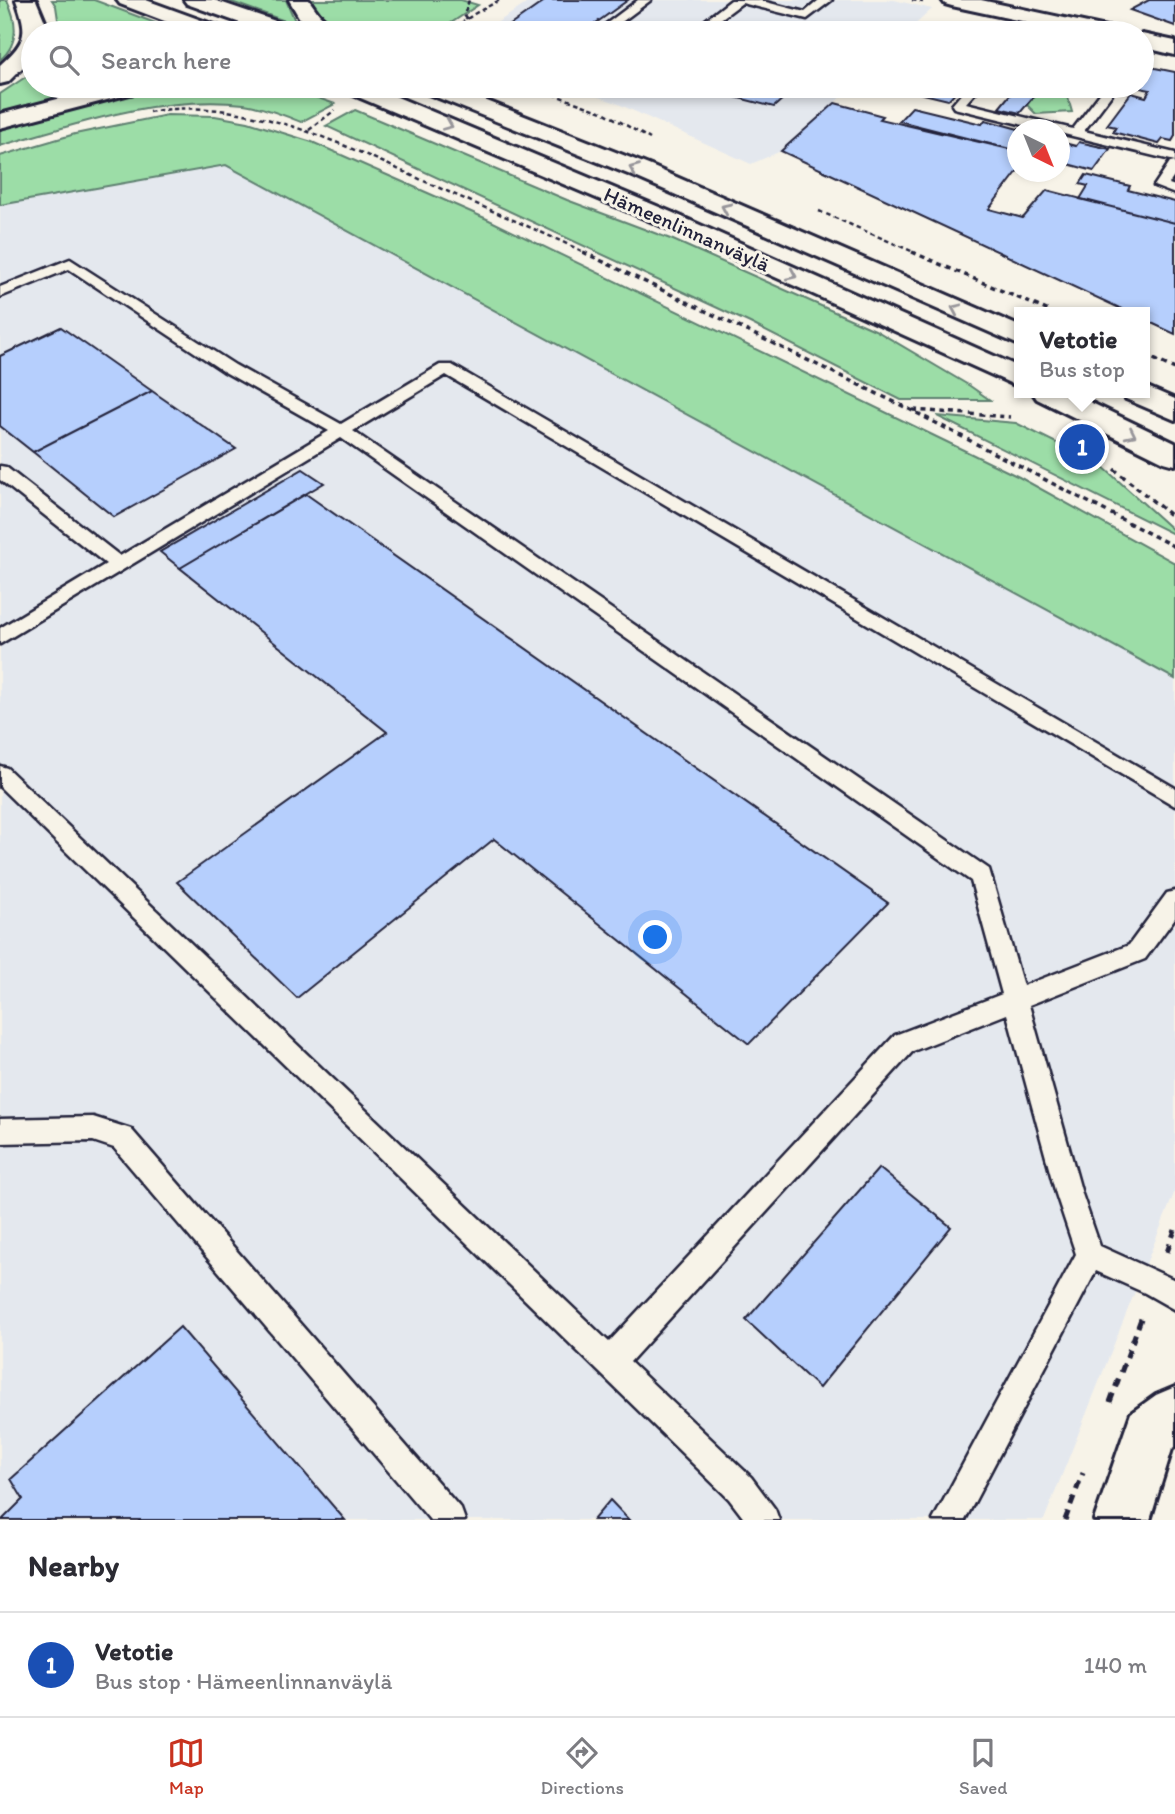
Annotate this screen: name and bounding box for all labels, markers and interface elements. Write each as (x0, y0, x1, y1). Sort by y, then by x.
search box (21, 21, 1154, 98)
icon: search (45, 41, 83, 79)
text: Search here (101, 44, 231, 76)
one-way arrow (441, 117, 453, 131)
north arrow (1007, 119, 1070, 182)
one-way arrow (629, 163, 641, 177)
street label: Hämeenlinnanväylä (600, 181, 774, 277)
one-way arrow (720, 202, 733, 216)
one-way arrow (784, 267, 797, 281)
one-way arrow (951, 303, 964, 317)
popup (1014, 307, 1150, 398)
text: Vetotie (1039, 323, 1118, 355)
text: Bus stop (1039, 355, 1125, 383)
pin: 1 (1059, 421, 1105, 473)
one-way arrow (1124, 425, 1136, 439)
your location (638, 920, 672, 954)
text: Nearby (28, 1547, 119, 1584)
text: Vetotie (95, 1635, 173, 1667)
text: 1 (46, 1651, 56, 1679)
text: 140 m (1084, 1651, 1147, 1679)
text: Bus stop · Hämeenlinnanväylä (95, 1667, 392, 1695)
tab: Map (167, 1734, 205, 1799)
tab: Directions (540, 1734, 624, 1799)
tab: Saved (959, 1734, 1007, 1799)

